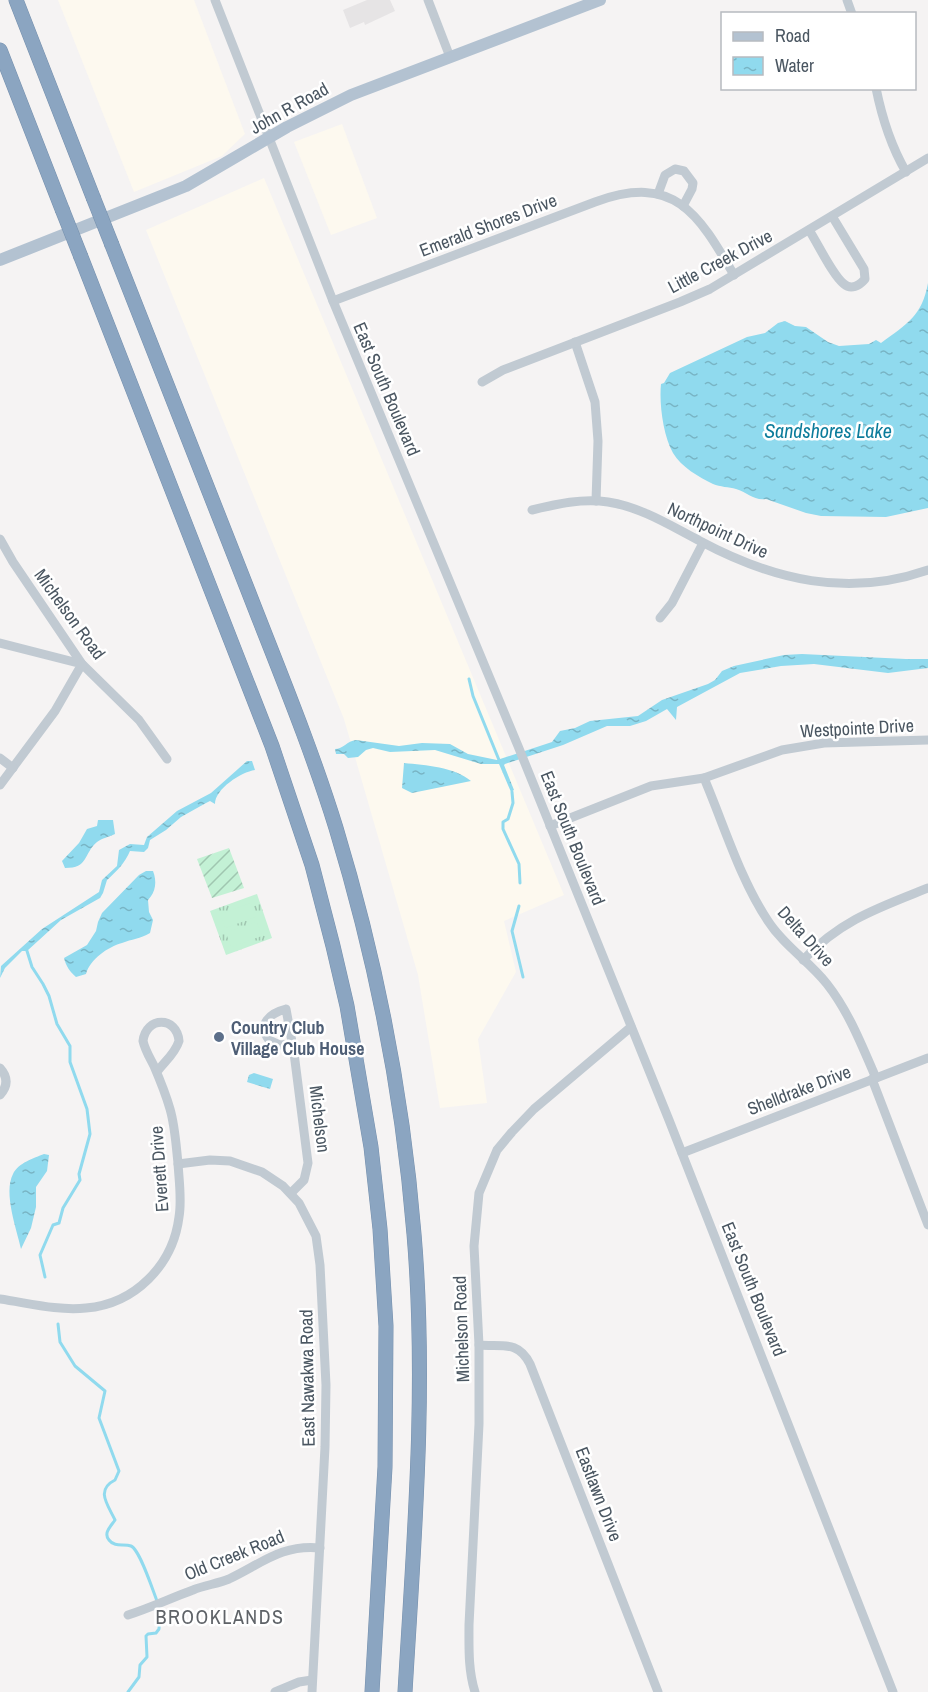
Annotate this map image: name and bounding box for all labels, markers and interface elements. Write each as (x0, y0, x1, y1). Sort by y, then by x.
legend (721, 12, 916, 90)
text: Road (775, 23, 810, 48)
text: Water (775, 53, 814, 78)
street label: John R Road (245, 76, 333, 140)
street label: Emerald Shores Drive (416, 187, 560, 263)
street label: Little Creek Drive (663, 223, 777, 299)
street label: East South Boulevard (348, 318, 426, 460)
water label: Sandshores Lake (764, 417, 892, 444)
street label: Northpoint Drive (664, 496, 772, 564)
street label: Michelson Road (29, 564, 111, 664)
street label: Westpointe Drive (800, 713, 914, 743)
street label: East South Boulevard (535, 767, 611, 909)
street label: Delta Drive (772, 900, 840, 972)
place label: Country Club Village Club House (231, 1015, 364, 1061)
marker: Country Club Village Club House (212, 1030, 226, 1044)
street label: Shelldrake Drive (744, 1059, 854, 1121)
street label: Michelson (303, 1084, 337, 1154)
street label: Everett Drive (144, 1125, 174, 1213)
street label: East South Boulevard (716, 1218, 792, 1360)
street label: Michelson Road (447, 1275, 475, 1383)
street label: East Nawakwa Road (293, 1309, 321, 1447)
street label: Eastlawn Drive (570, 1443, 628, 1545)
street label: Old Creek Road (180, 1524, 288, 1586)
district label: BROOKLANDS (156, 1603, 284, 1630)

